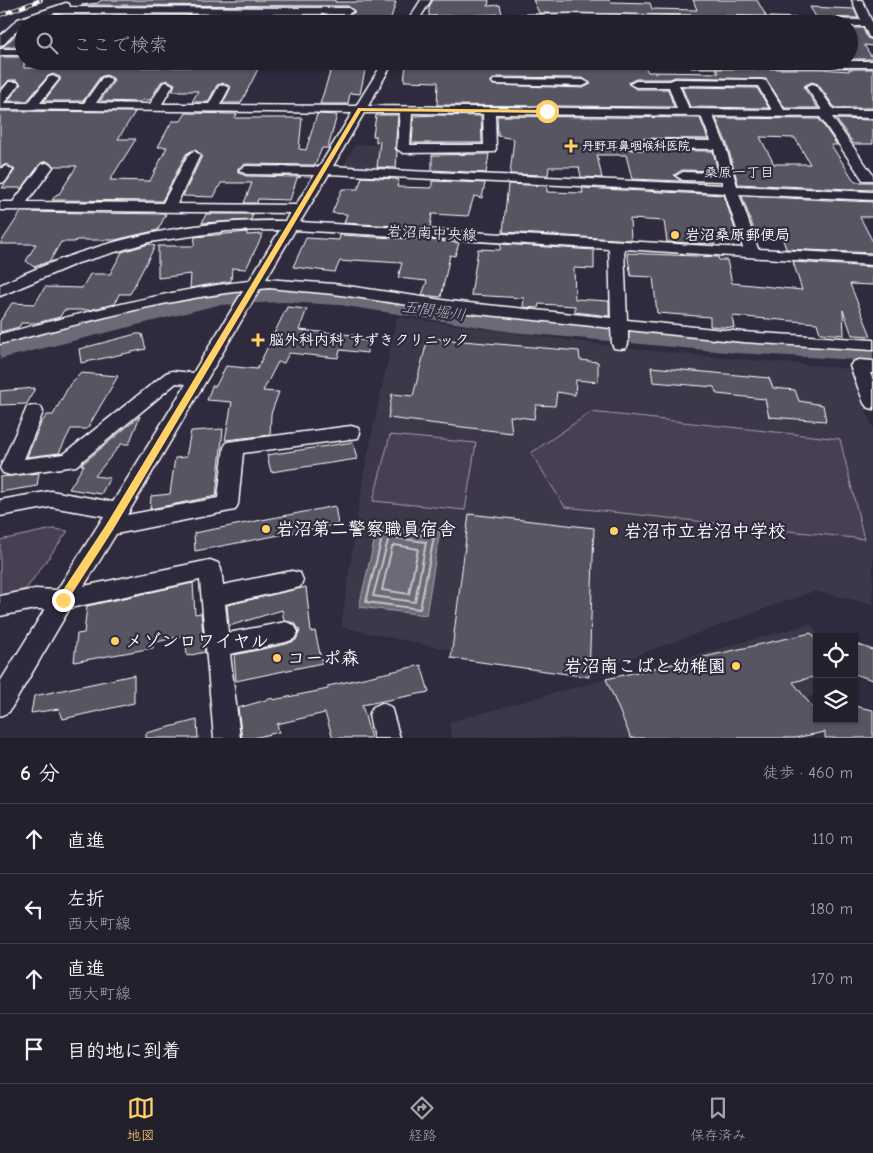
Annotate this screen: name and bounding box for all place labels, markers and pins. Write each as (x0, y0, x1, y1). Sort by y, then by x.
marker: 丹野耳鼻咽喉科医院 (564, 139, 578, 153)
place label: 丹野耳鼻咽喉科医院 (582, 139, 690, 153)
place label: 岩沼桑原郵便局 (685, 226, 790, 244)
marker: 岩沼桑原郵便局 (669, 229, 681, 241)
place label: 脳外科内科 すずきクリニック (269, 331, 469, 349)
marker: 脳外科内科 すずきクリニック (251, 333, 265, 347)
place label: 岩沼第二警察職員宿舎 (276, 519, 456, 540)
place label: 岩沼市立岩沼中学校 (624, 521, 786, 542)
marker: 岩沼第二警察職員宿舎 (260, 523, 272, 535)
marker: 岩沼市立岩沼中学校 (608, 525, 620, 537)
place label: メゾンロワイヤル (125, 631, 268, 652)
marker: メゾンロワイヤル (109, 635, 121, 647)
place label: コーポ森 (287, 648, 359, 669)
marker: コーポ森 (271, 652, 283, 664)
place label: 岩沼南こばと幼稚園 (564, 656, 726, 677)
marker: 岩沼南こばと幼稚園 (730, 660, 742, 672)

